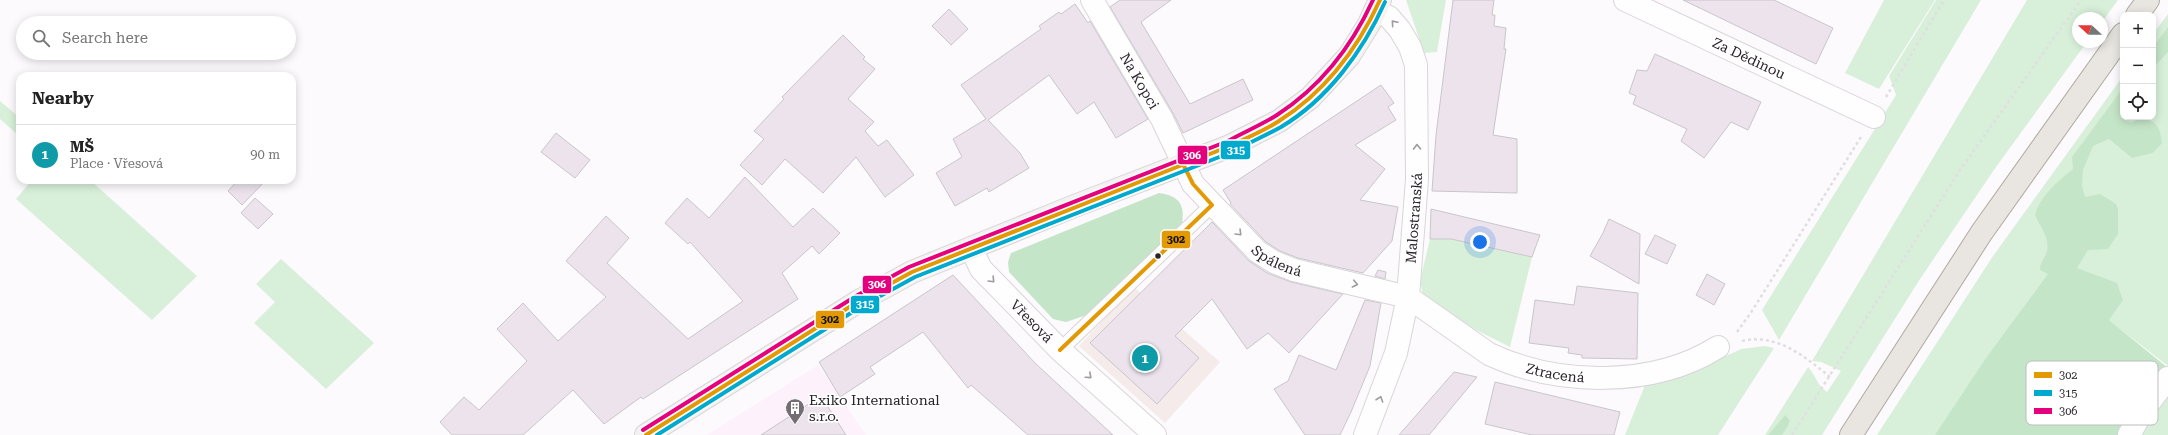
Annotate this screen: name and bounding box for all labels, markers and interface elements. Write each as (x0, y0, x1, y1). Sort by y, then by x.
north arrow (2072, 12, 2108, 48)
map controls (2120, 12, 2156, 120)
button: + (2120, 12, 2156, 48)
search box (16, 16, 296, 60)
one-way arrow (1391, 20, 1399, 28)
icon: search (30, 27, 52, 49)
text: Search here (62, 29, 148, 47)
street label: Za Dědinou (1710, 34, 1788, 82)
button: − (2120, 48, 2156, 84)
street label: Na Kopci (1117, 50, 1163, 112)
button: locate (2120, 84, 2156, 120)
text: Nearby (32, 88, 94, 108)
text: MŠ (70, 138, 94, 156)
line badge: 315 (1220, 140, 1251, 160)
text: 315 (1227, 144, 1245, 157)
one-way arrow (1413, 144, 1421, 150)
line badge: 306 (1177, 145, 1208, 165)
text: 1 (41, 147, 49, 162)
text: 90 m (250, 147, 280, 162)
text: 306 (1183, 149, 1201, 162)
text: Place · Vřesová (70, 156, 163, 171)
street label: Malostranská (1403, 173, 1425, 264)
one-way arrow (1234, 228, 1242, 236)
line badge: 302 (1161, 230, 1191, 249)
your location (1470, 232, 1490, 252)
text: 302 (1167, 233, 1185, 246)
street label: Spálená (1248, 242, 1303, 280)
unlabelled marker (1153, 251, 1163, 261)
line badge: 306 (862, 275, 892, 294)
one-way arrow (987, 275, 995, 283)
text: 306 (868, 278, 886, 291)
one-way arrow (1352, 280, 1358, 288)
line badge: 315 (850, 295, 880, 314)
street label: Vřesová (1007, 296, 1056, 346)
text: 315 (856, 298, 874, 311)
line badge: 302 (815, 310, 845, 329)
text: 302 (821, 313, 839, 326)
pin: 1 (1132, 343, 1158, 373)
street label: Ztracená (1524, 360, 1585, 385)
legend (2026, 361, 2158, 425)
text: 302 (2059, 369, 2077, 382)
one-way arrow (1084, 371, 1092, 379)
text: 315 (2059, 387, 2077, 400)
place label: Exiko International s.r.o. (809, 392, 940, 424)
one-way arrow (1375, 395, 1384, 402)
building icon: Exiko International s.r.o. (784, 397, 806, 425)
text: 306 (2059, 405, 2077, 418)

